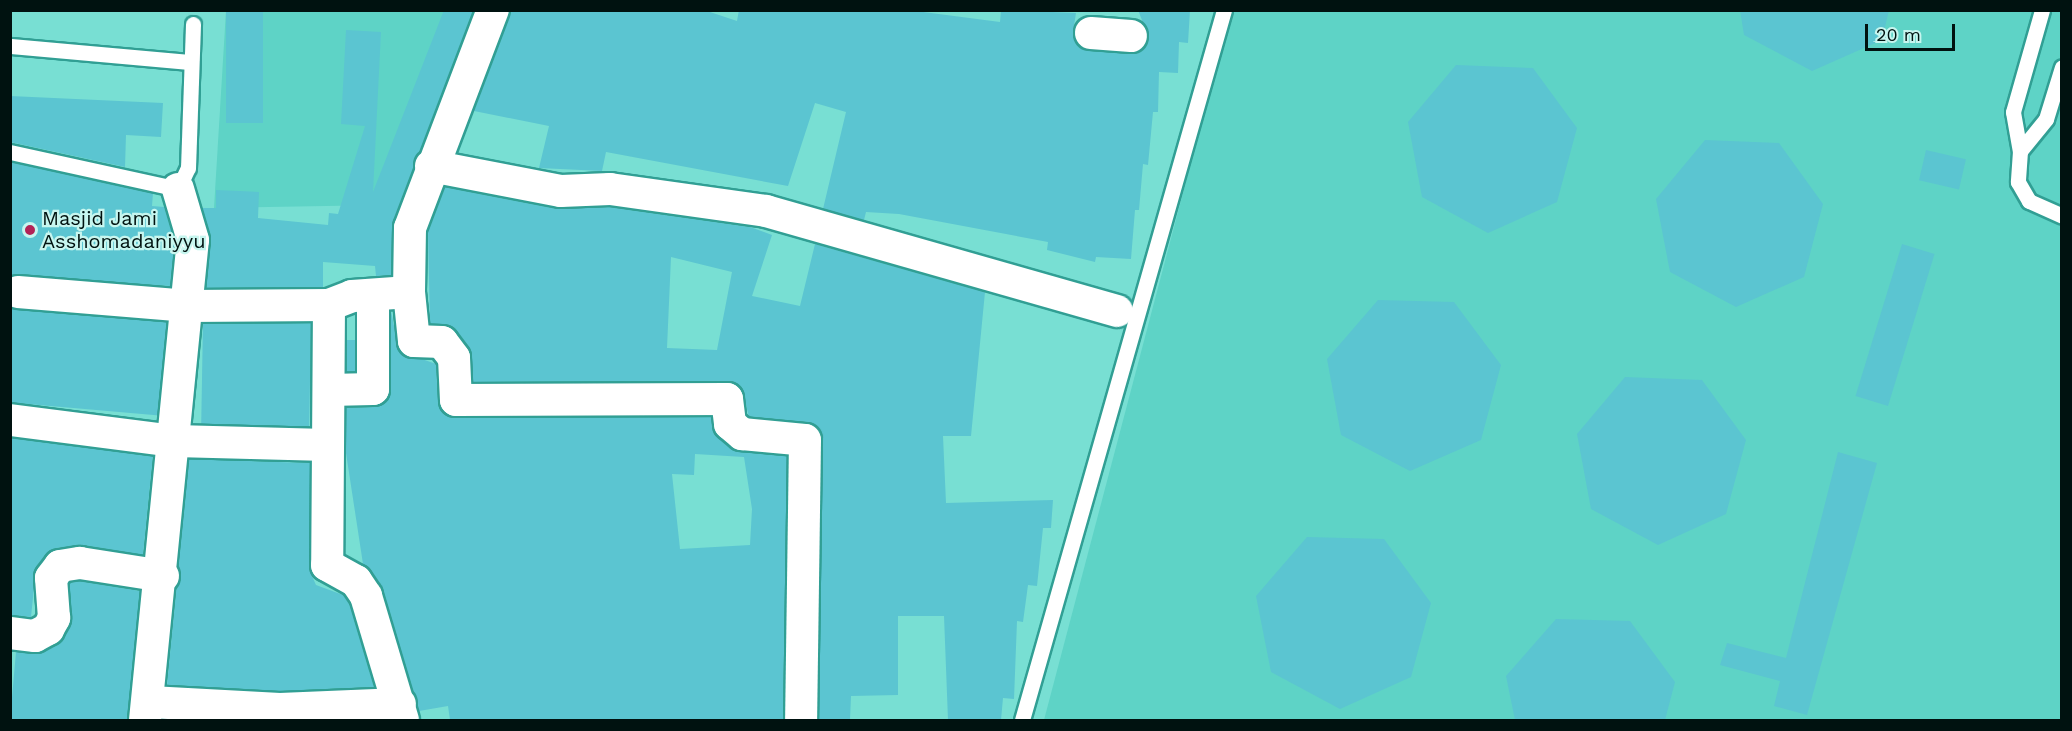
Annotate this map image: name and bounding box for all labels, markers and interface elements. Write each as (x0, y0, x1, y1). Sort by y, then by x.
scale bar (1868, 12, 1958, 50)
text: 20 m (1876, 24, 1921, 45)
place label: Masjid Jami Asshomadaniyyu (42, 207, 205, 254)
marker: Masjid Jami Asshomadaniyyu (23, 223, 37, 237)

